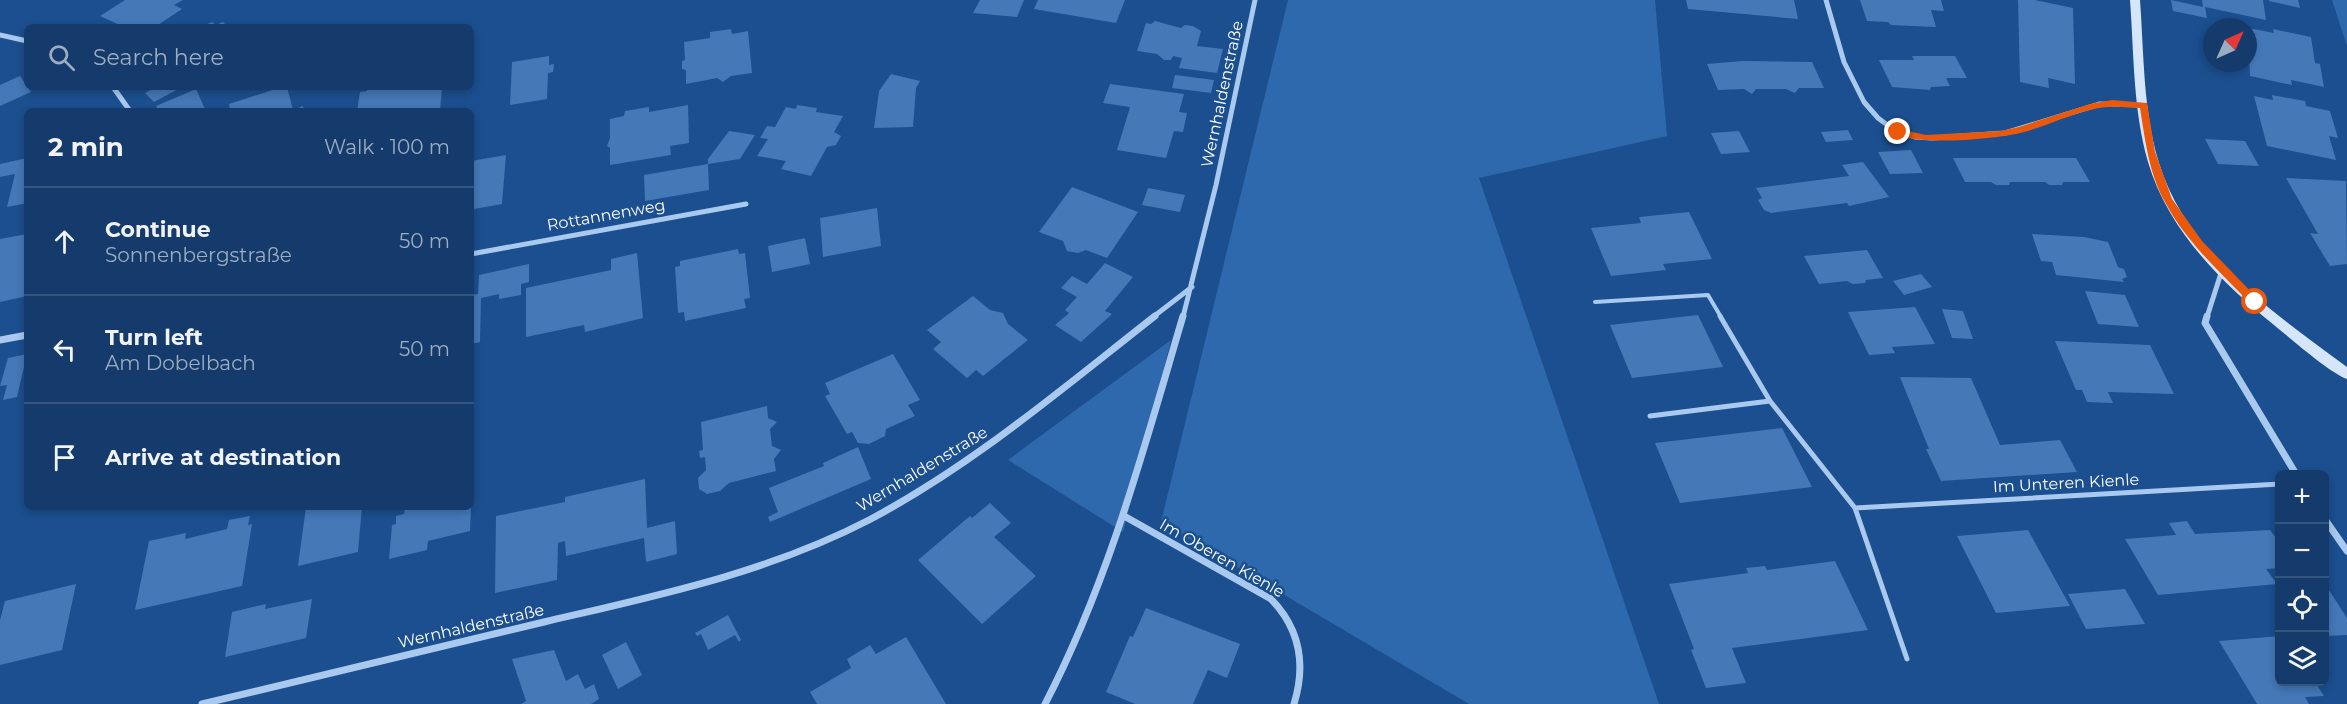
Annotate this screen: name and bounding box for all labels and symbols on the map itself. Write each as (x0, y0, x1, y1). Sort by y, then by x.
north arrow (2203, 18, 2257, 72)
street label: Wernhaldenstraße (1197, 19, 1247, 169)
route end (1884, 118, 1910, 144)
street label: Rottannenweg (545, 195, 667, 235)
route start (2241, 288, 2267, 314)
street label: Wernhaldenstraße (853, 422, 991, 516)
street label: Im Unteren Kienle (1992, 470, 2140, 496)
street label: Im Oberen Kienle (1156, 515, 1288, 601)
street label: Wernhaldenstraße (396, 600, 546, 652)

